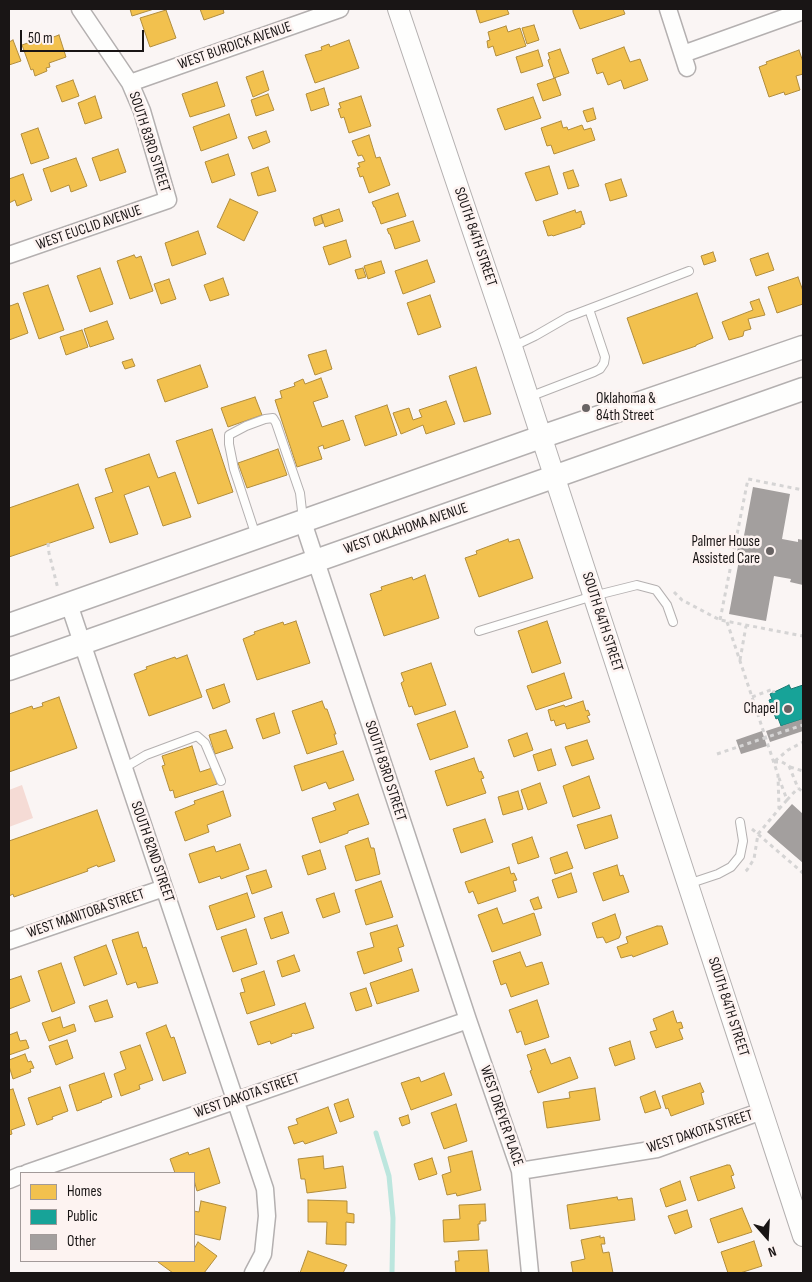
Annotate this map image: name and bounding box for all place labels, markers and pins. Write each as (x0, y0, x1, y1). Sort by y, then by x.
place label: Oklahoma & 84th Street (596, 390, 656, 425)
marker: Oklahoma & 84th Street (580, 402, 592, 414)
place label: Palmer House Assisted Care (691, 533, 760, 568)
marker: Palmer House Assisted Care (764, 545, 776, 557)
place label: Chapel (744, 700, 778, 718)
marker: Chapel (782, 703, 794, 715)

